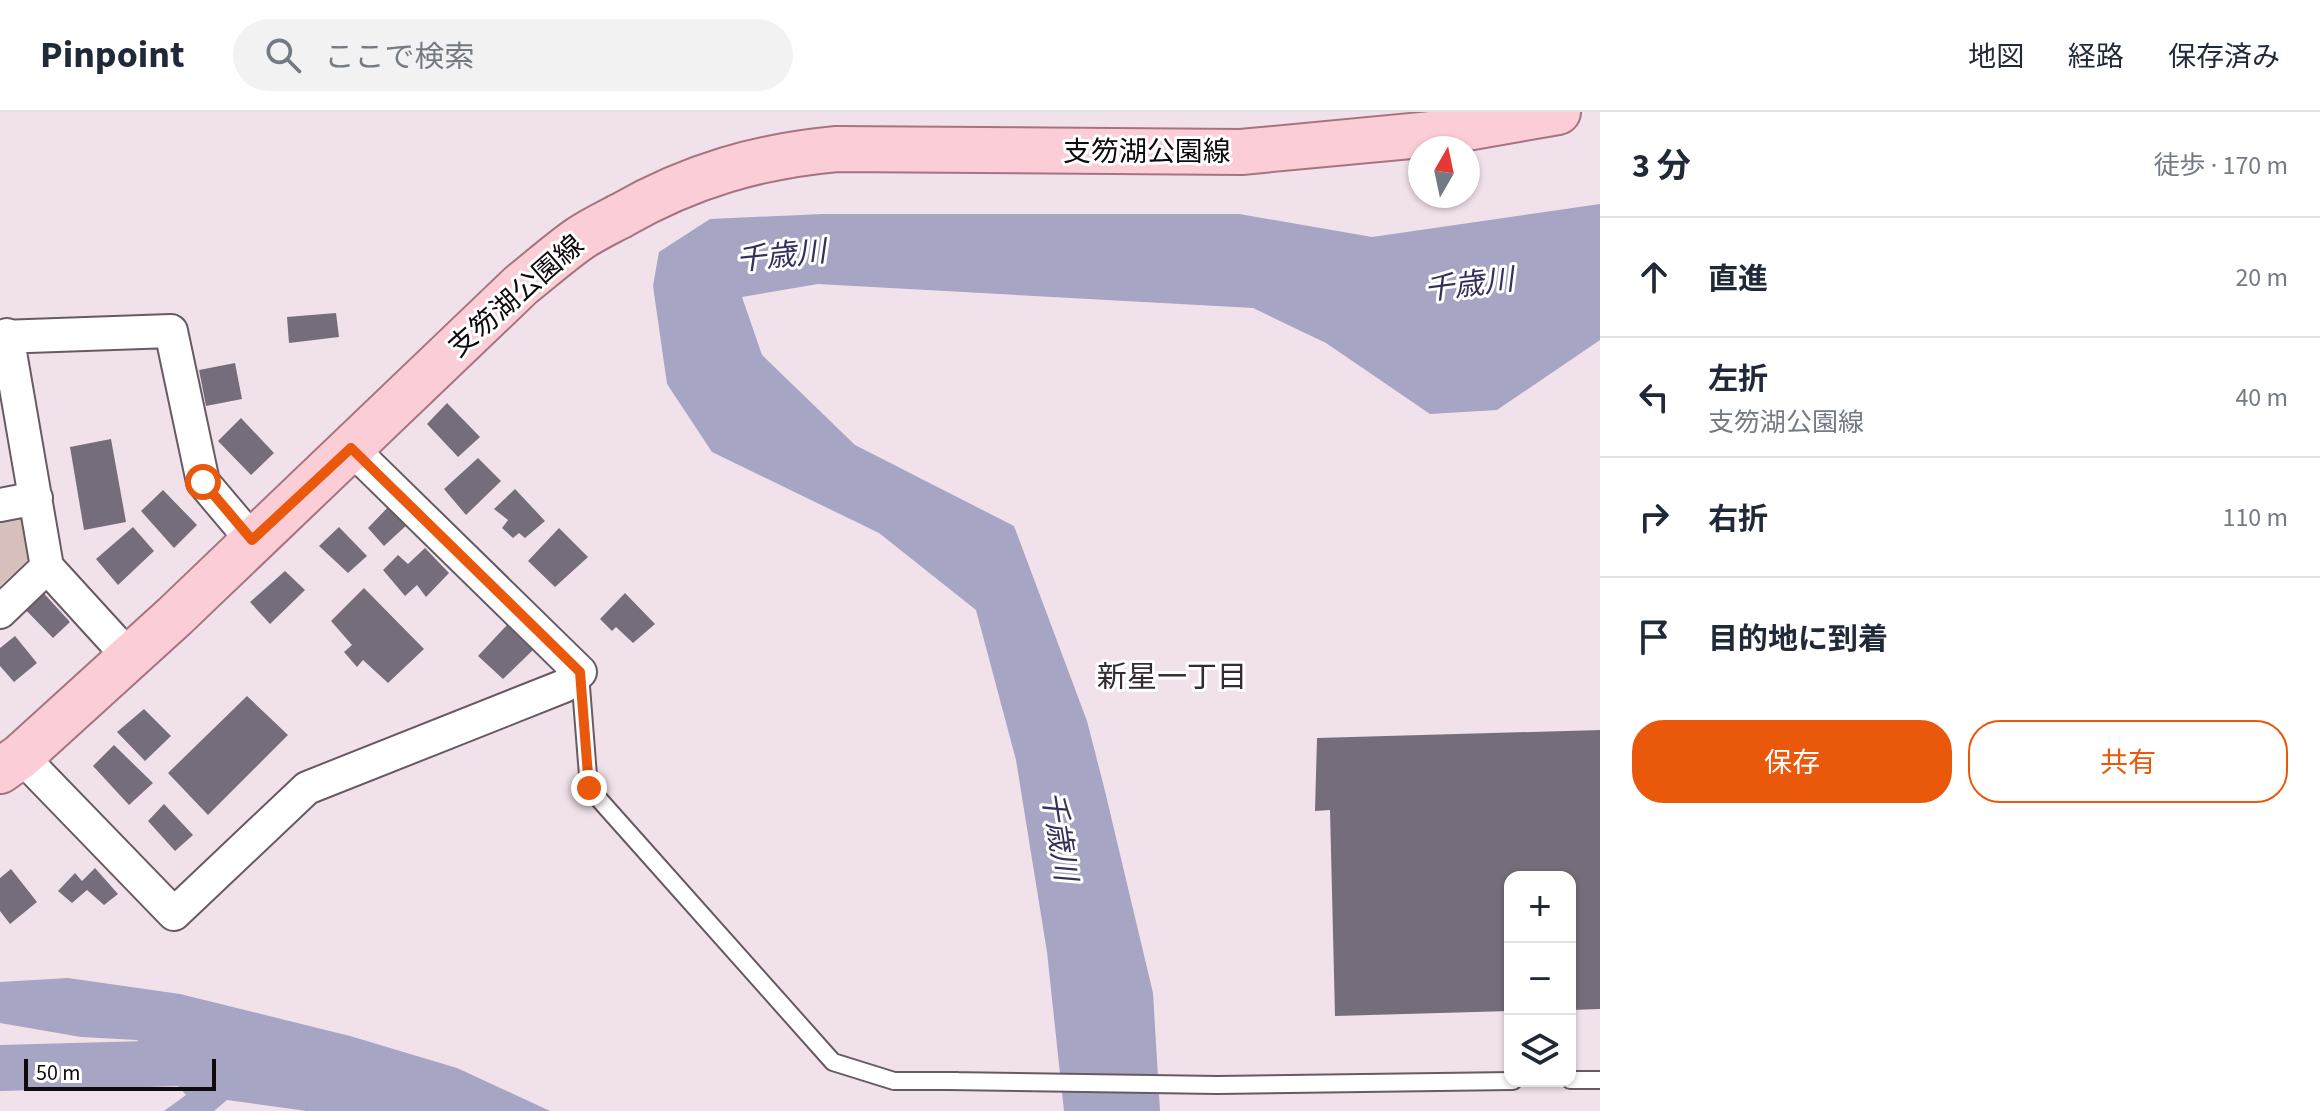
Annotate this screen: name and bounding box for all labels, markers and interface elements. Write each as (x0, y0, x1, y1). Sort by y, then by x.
search box (233, 19, 793, 91)
text: Pinpoint (40, 28, 185, 82)
icon: search (261, 33, 305, 77)
text: ここで検索 (325, 36, 475, 79)
text: 地図 (1968, 37, 2024, 77)
text: 経路 (2068, 37, 2124, 77)
text: 保存済み (2168, 37, 2280, 77)
street label: 支笏湖公園線 (1063, 132, 1231, 172)
north arrow (1408, 136, 1480, 208)
text: 3 分 (1632, 142, 1691, 191)
text: 徒歩 · 170 m (2154, 147, 2288, 184)
street label: 支笏湖公園線 (439, 226, 593, 366)
water label: 千歳川 (734, 230, 831, 282)
icon: ahead (1632, 255, 1676, 299)
water label: 千歳川 (1422, 258, 1519, 312)
text: 直進 (1708, 258, 1768, 301)
text: 20 m (2235, 259, 2288, 296)
text: 左折 (1708, 358, 1768, 401)
icon: left (1632, 375, 1676, 419)
text: 40 m (2235, 379, 2288, 416)
text: 支笏湖公園線 (1708, 404, 1864, 441)
route start (185, 464, 221, 500)
icon: right (1632, 495, 1676, 539)
text: 右折 (1708, 498, 1768, 541)
text: 110 m (2222, 499, 2288, 536)
icon: arrive (1632, 615, 1676, 659)
text: 目的地に到着 (1708, 618, 1888, 661)
district label: 新星一丁目 (1097, 656, 1247, 699)
button: 保存 (1632, 720, 1952, 803)
button: 共有 (1968, 720, 2288, 803)
route end (571, 770, 607, 806)
water label: 千歳川 (1031, 788, 1088, 887)
map controls (1504, 871, 1576, 1087)
button: + (1504, 871, 1576, 943)
button: − (1504, 943, 1576, 1015)
button: layers (1504, 1015, 1576, 1087)
scale bar (24, 1055, 216, 1091)
text: 50 m (36, 1057, 81, 1089)

